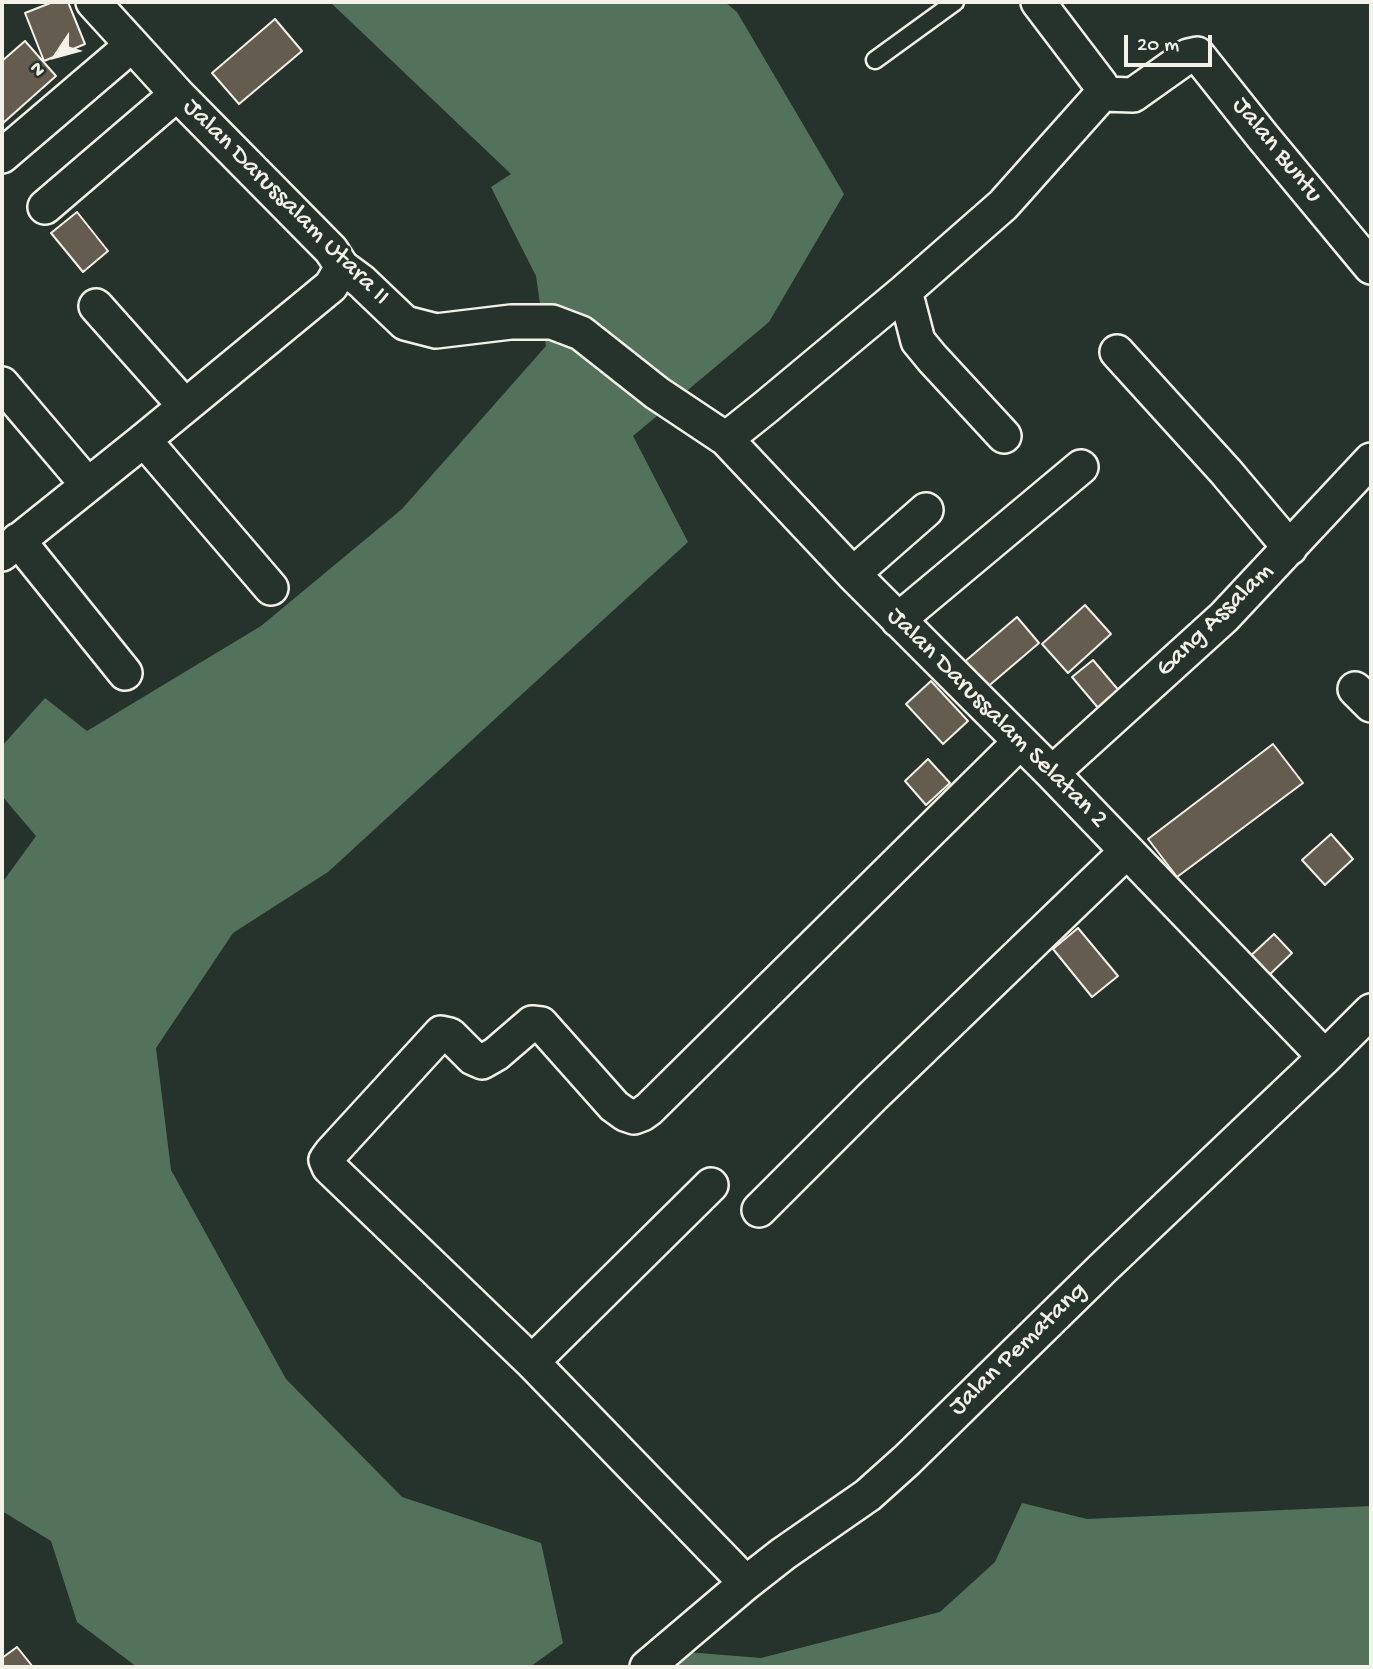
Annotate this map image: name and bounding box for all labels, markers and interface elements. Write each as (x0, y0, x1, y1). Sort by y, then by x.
north arrow (21, 21, 91, 91)
scale bar (1128, 21, 1216, 65)
text: 20 m (1137, 34, 1179, 59)
text: N (26, 57, 52, 80)
street label: Jalan Buntu (1224, 92, 1328, 210)
street label: Jalan Darussalam Utara II (175, 93, 395, 313)
street label: Gang Assalam (1151, 557, 1281, 685)
street label: Jalan Darussalam Selatan 2 (879, 602, 1113, 836)
street label: Jalan Pematang (944, 1276, 1094, 1424)

